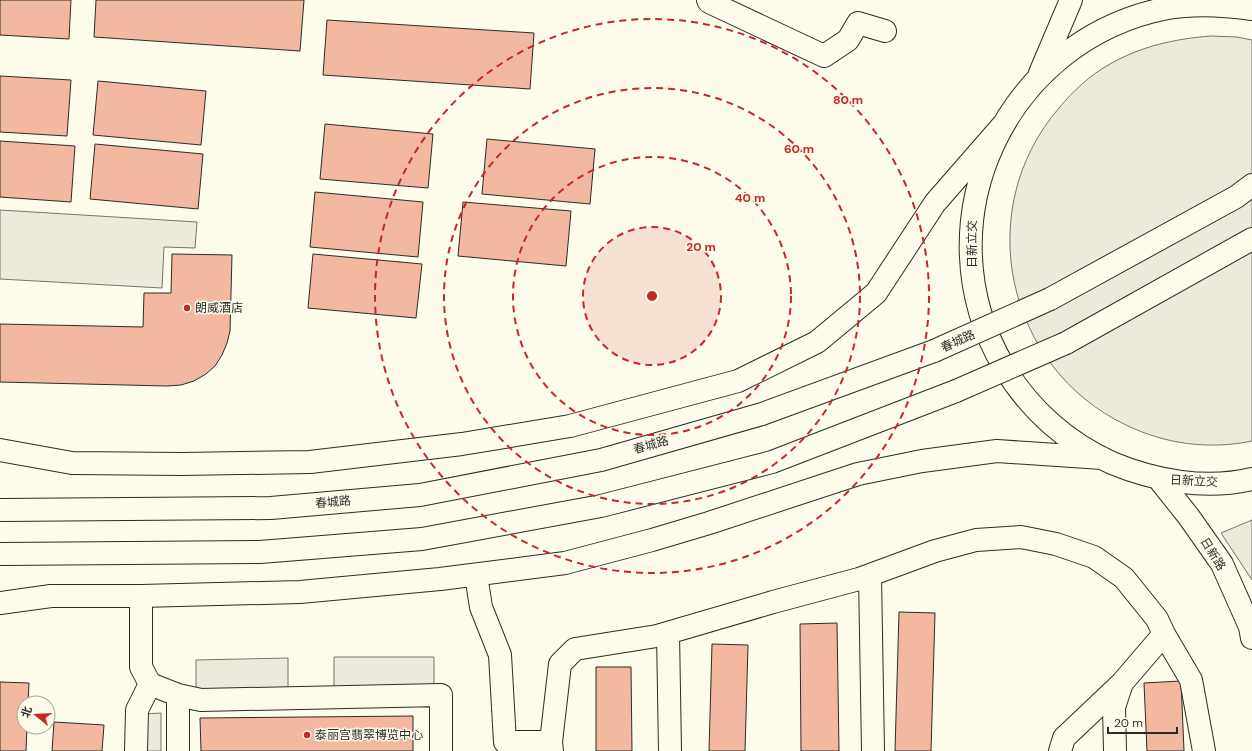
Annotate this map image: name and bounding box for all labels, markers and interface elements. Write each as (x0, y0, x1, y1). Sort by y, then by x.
text: 80 m (833, 92, 863, 108)
text: 60 m (784, 141, 814, 157)
text: 40 m (735, 190, 765, 206)
street label: 日新立交 (964, 220, 980, 268)
text: 20 m (686, 239, 716, 255)
centre of rings (645, 289, 659, 303)
place label: 朗威酒店 (195, 300, 243, 316)
marker: 朗威酒店 (182, 303, 192, 313)
street label: 春城路 (938, 326, 978, 356)
street label: 春城路 (631, 432, 671, 458)
street label: 日新立交 (1170, 472, 1218, 490)
street label: 春城路 (314, 492, 352, 512)
street label: 日新路 (1197, 534, 1229, 574)
north arrow (16, 695, 56, 735)
text: 北 (18, 705, 35, 719)
scale bar (1108, 709, 1177, 735)
text: 20 m (1114, 715, 1143, 731)
place label: 泰丽宫翡翠博览中心 (315, 727, 423, 743)
marker: 泰丽宫翡翠博览中心 (302, 730, 312, 740)

